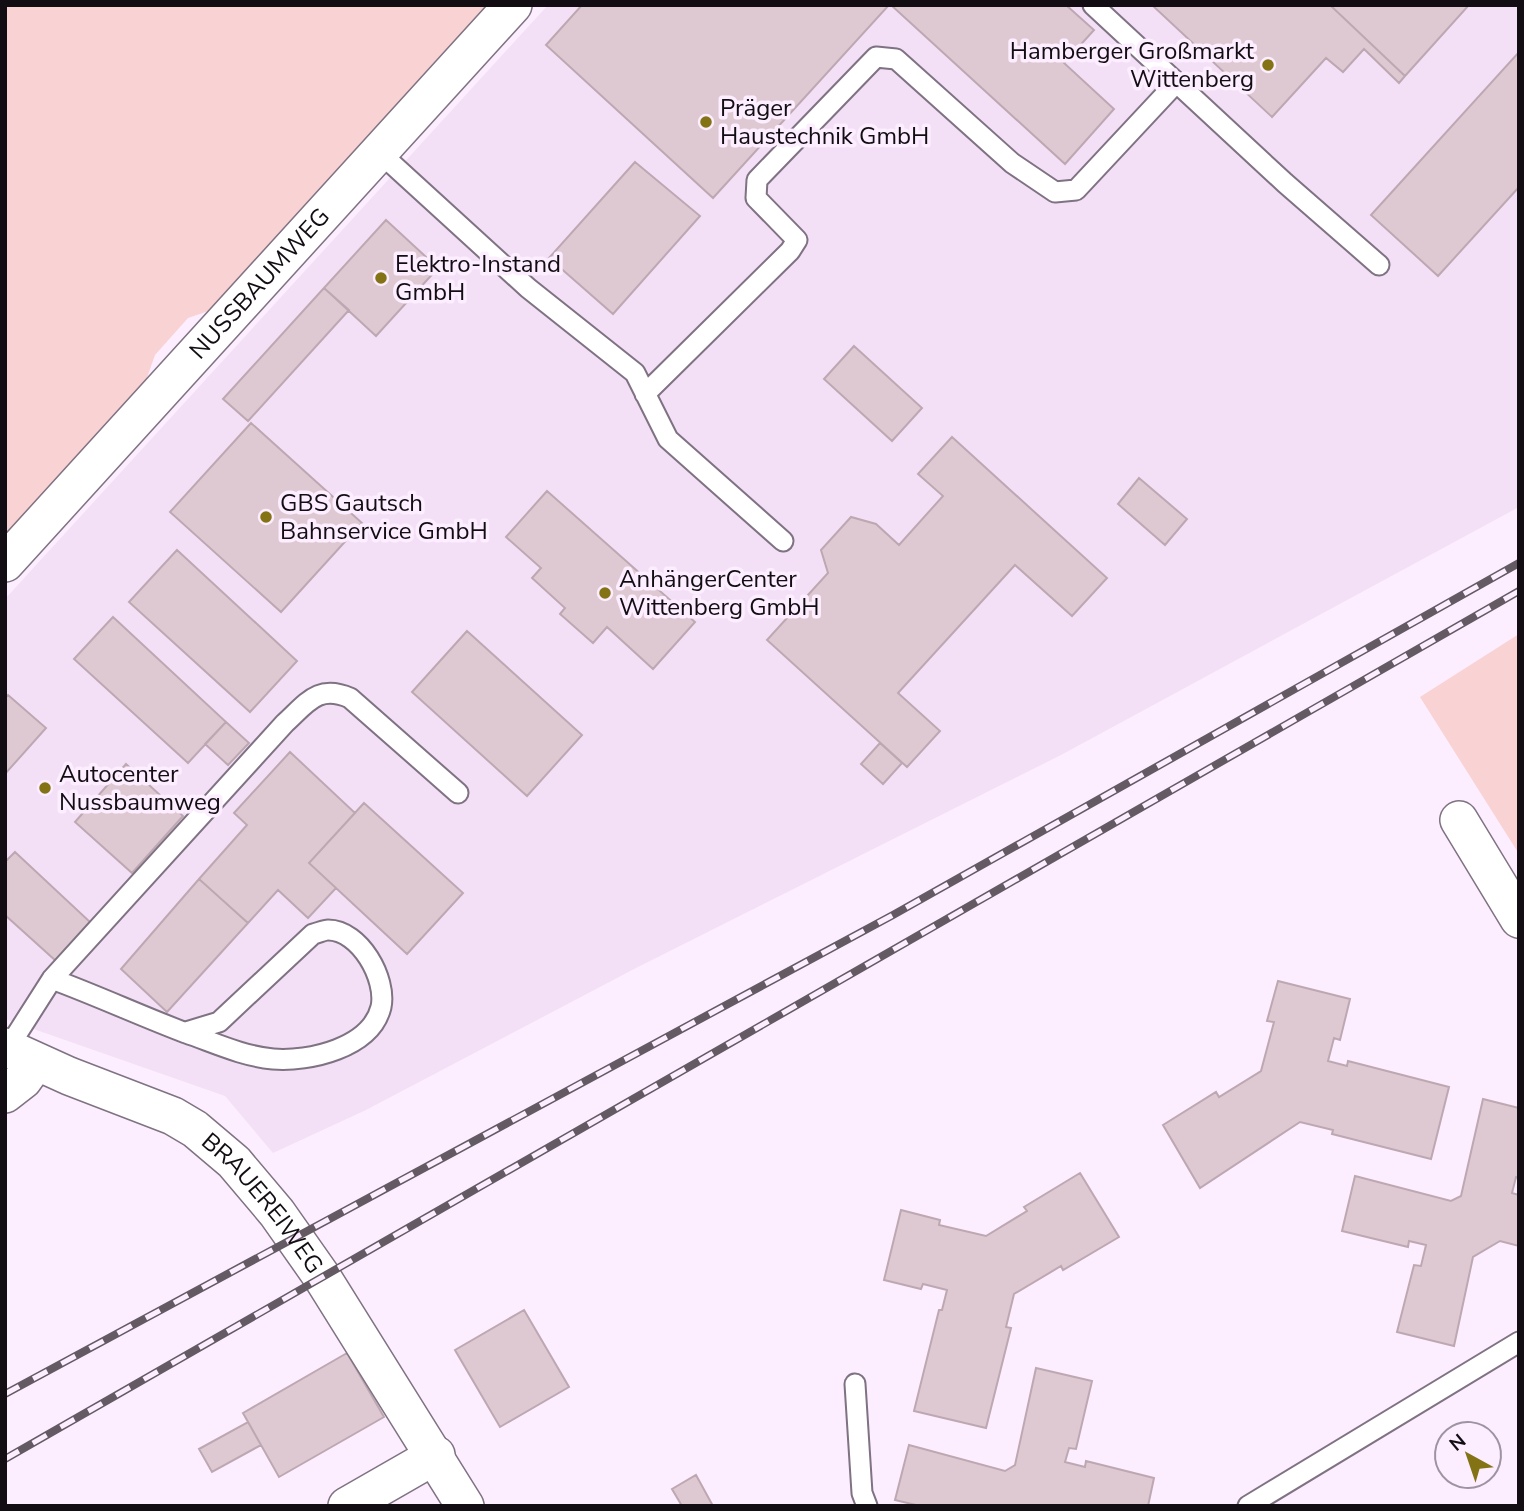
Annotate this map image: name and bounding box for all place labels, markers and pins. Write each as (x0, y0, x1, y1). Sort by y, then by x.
place label: Hamberger Großmarkt Wittenberg (1010, 35, 1255, 95)
marker: Hamberger Großmarkt Wittenberg (1260, 57, 1276, 73)
place label: Präger Haustechnik GmbH (720, 92, 929, 152)
marker: Präger Haustechnik GmbH (698, 114, 714, 130)
place label: Elektro-Instand GmbH (395, 248, 561, 308)
marker: Elektro-Instand GmbH (373, 270, 389, 286)
place label: GBS Gautsch Bahnservice GmbH (280, 487, 488, 547)
marker: GBS Gautsch Bahnservice GmbH (258, 509, 274, 525)
place label: AnhängerCenter Wittenberg GmbH (619, 563, 819, 623)
marker: AnhängerCenter Wittenberg GmbH (597, 585, 613, 601)
place label: Autocenter Nussbaumweg (59, 758, 221, 818)
marker: Autocenter Nussbaumweg (37, 780, 53, 796)

